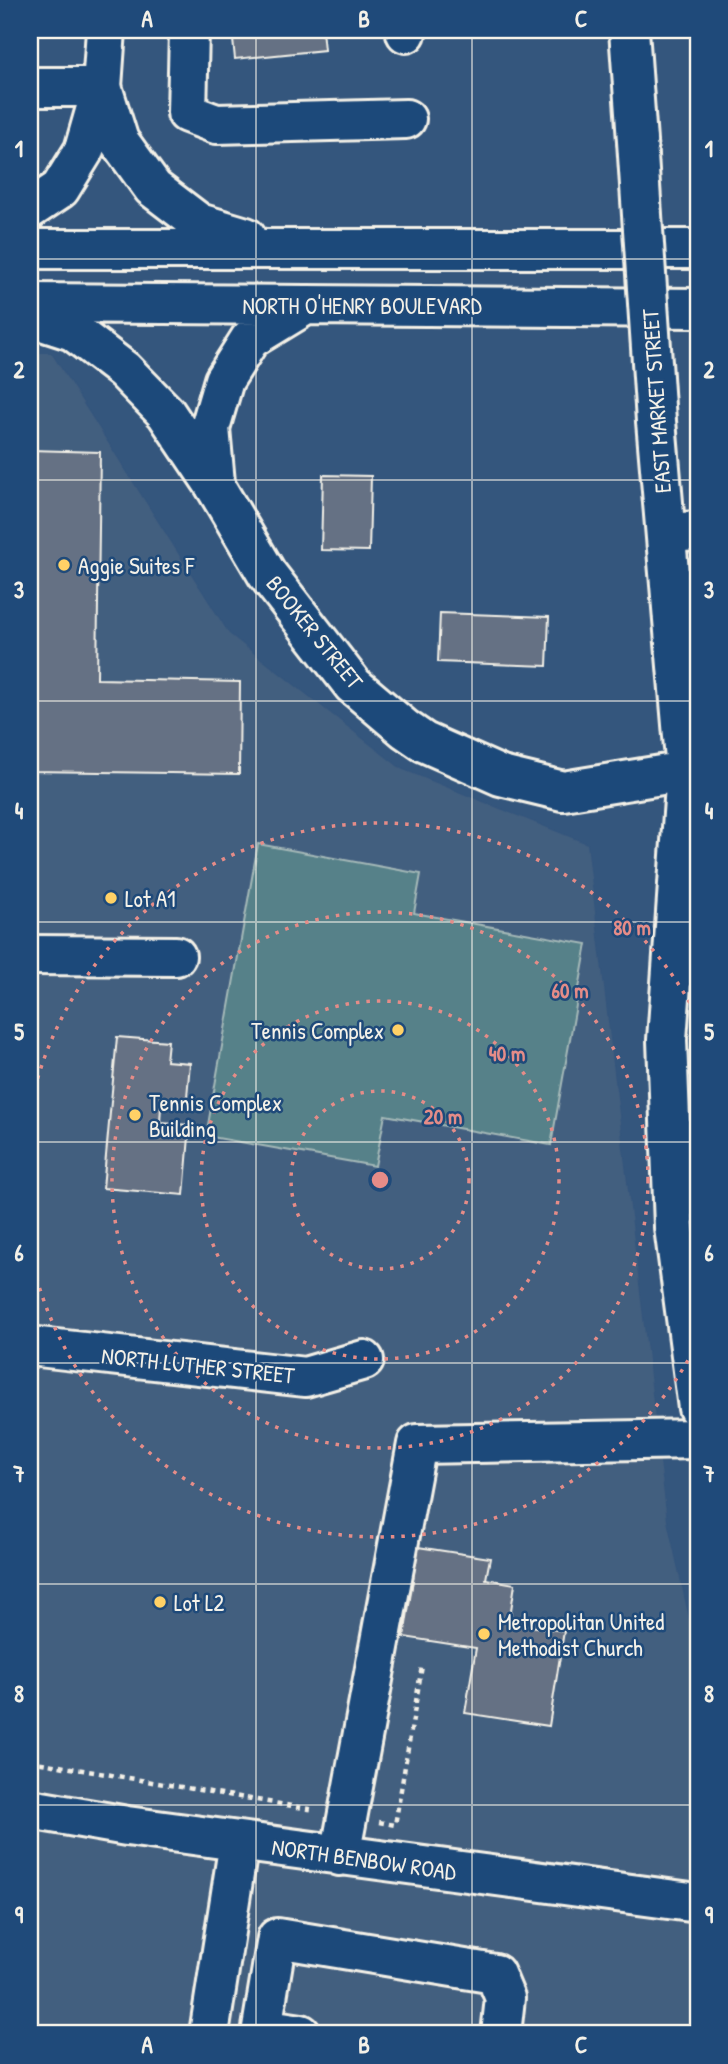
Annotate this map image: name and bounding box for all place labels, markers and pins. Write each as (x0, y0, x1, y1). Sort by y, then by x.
place label: Aggie Suites F (78, 550, 195, 581)
marker: Aggie Suites F (56, 557, 72, 573)
place label: Lot A1 (125, 883, 176, 914)
marker: Lot A1 (103, 890, 119, 906)
place label: Tennis Complex (251, 1015, 384, 1046)
marker: Tennis Complex (390, 1022, 406, 1038)
place label: Tennis Complex Building (149, 1087, 282, 1144)
marker: Tennis Complex Building (127, 1107, 143, 1123)
centre of rings (368, 1168, 392, 1192)
place label: Lot L2 (174, 1587, 225, 1618)
marker: Lot L2 (152, 1594, 168, 1610)
place label: Metropolitan United Methodist Church (498, 1606, 664, 1663)
marker: Metropolitan United Methodist Church (476, 1626, 492, 1642)

